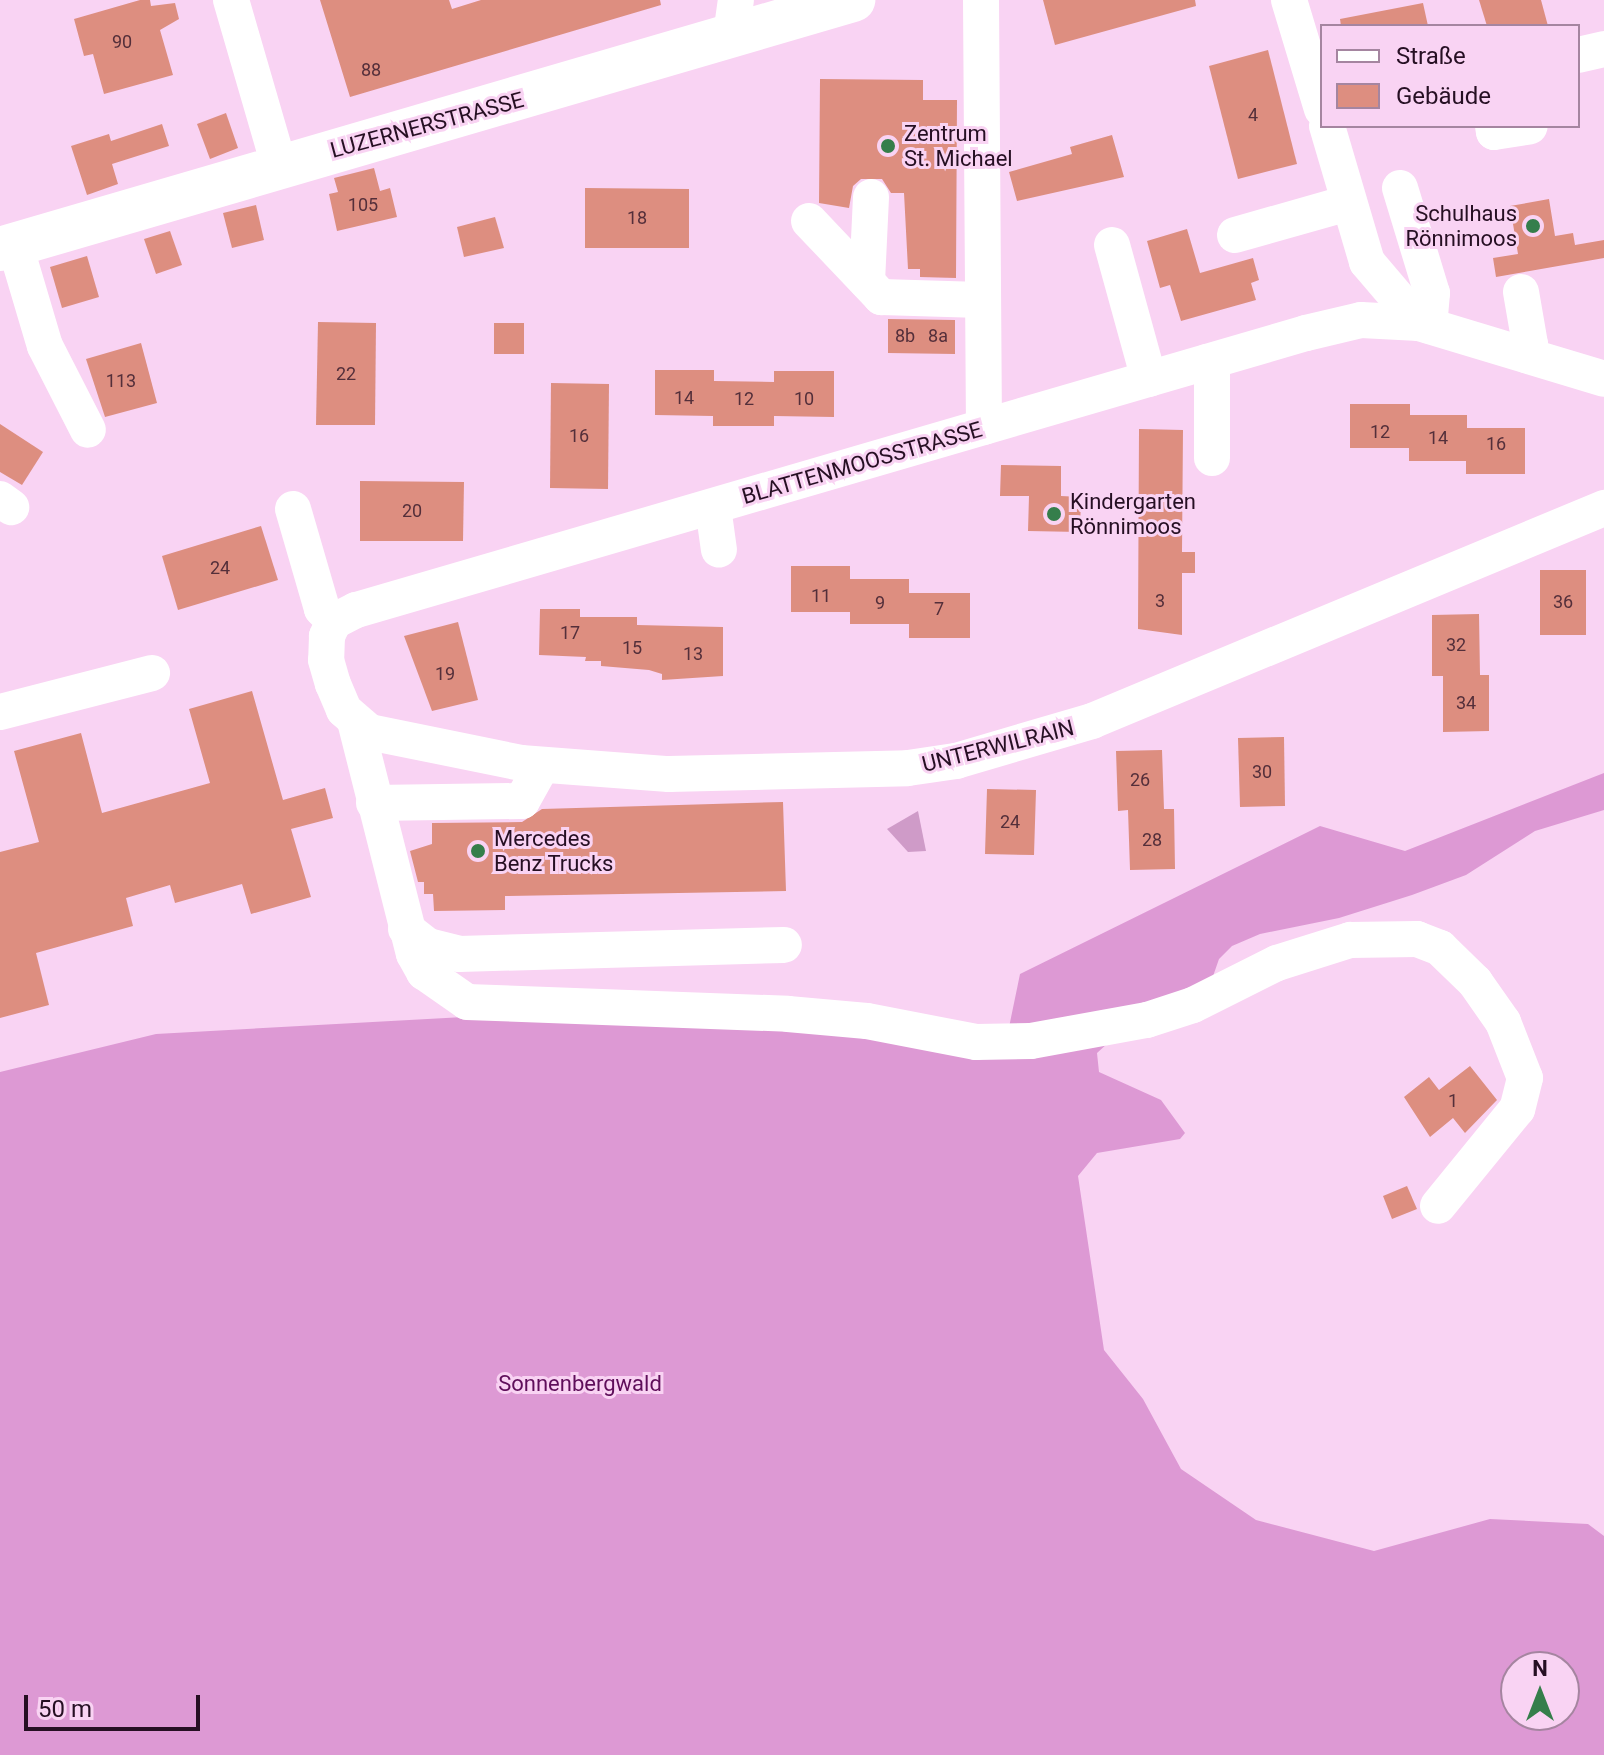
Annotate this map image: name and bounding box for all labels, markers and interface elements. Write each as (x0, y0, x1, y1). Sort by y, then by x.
legend (1320, 24, 1580, 128)
house number: 90 (112, 31, 132, 53)
text: Straße (1396, 42, 1466, 70)
house number: 88 (361, 59, 381, 81)
text: Gebäude (1396, 82, 1491, 110)
street label: LUZERNERSTRASSE (327, 86, 527, 164)
house number: 4 (1248, 104, 1258, 126)
place label: Zentrum St. Michael (904, 120, 1013, 172)
marker: Zentrum St. Michael (879, 137, 897, 155)
house number: 105 (348, 194, 378, 216)
place label: Schulhaus Rönnimoos (1406, 200, 1517, 252)
house number: 18 (627, 207, 647, 229)
marker: Schulhaus Rönnimoos (1524, 217, 1542, 235)
house number: 8b (895, 325, 915, 347)
house number: 8a (928, 325, 948, 347)
house number: 22 (336, 363, 356, 385)
house number: 113 (106, 370, 136, 392)
house number: 14 (674, 387, 694, 409)
house number: 12 (734, 388, 754, 410)
house number: 10 (794, 388, 814, 410)
street label: BLATTENMOOSSTRASSE (739, 416, 985, 510)
house number: 12 (1370, 421, 1390, 443)
house number: 16 (569, 425, 589, 447)
house number: 14 (1428, 427, 1448, 449)
house number: 16 (1486, 433, 1506, 455)
place label: Kindergarten Rönnimoos (1070, 488, 1196, 540)
house number: 20 (402, 500, 422, 522)
marker: Kindergarten Rönnimoos (1045, 505, 1063, 523)
house number: 24 (210, 557, 230, 579)
house number: 11 (811, 585, 831, 607)
house number: 3 (1155, 590, 1165, 612)
house number: 36 (1553, 591, 1573, 613)
house number: 9 (875, 592, 885, 614)
house number: 7 (934, 598, 944, 620)
house number: 17 (560, 622, 580, 644)
house number: 32 (1446, 634, 1466, 656)
house number: 15 (622, 637, 642, 659)
house number: 13 (683, 643, 703, 665)
house number: 19 (435, 663, 455, 685)
house number: 34 (1456, 692, 1476, 714)
street label: UNTERWILRAIN (919, 714, 1077, 778)
house number: 30 (1252, 761, 1272, 783)
house number: 26 (1130, 769, 1150, 791)
house number: 24 (1000, 811, 1020, 833)
place label: Mercedes Benz Trucks (494, 825, 614, 876)
house number: 28 (1142, 829, 1162, 851)
marker: Mercedes Benz Trucks (469, 842, 487, 860)
house number: 1 (1448, 1090, 1458, 1112)
park label: Sonnenbergwald (498, 1371, 662, 1397)
north arrow (1500, 1651, 1580, 1731)
text: N (1532, 1656, 1548, 1681)
scale bar (28, 1679, 204, 1729)
text: 50 m (38, 1695, 92, 1723)

